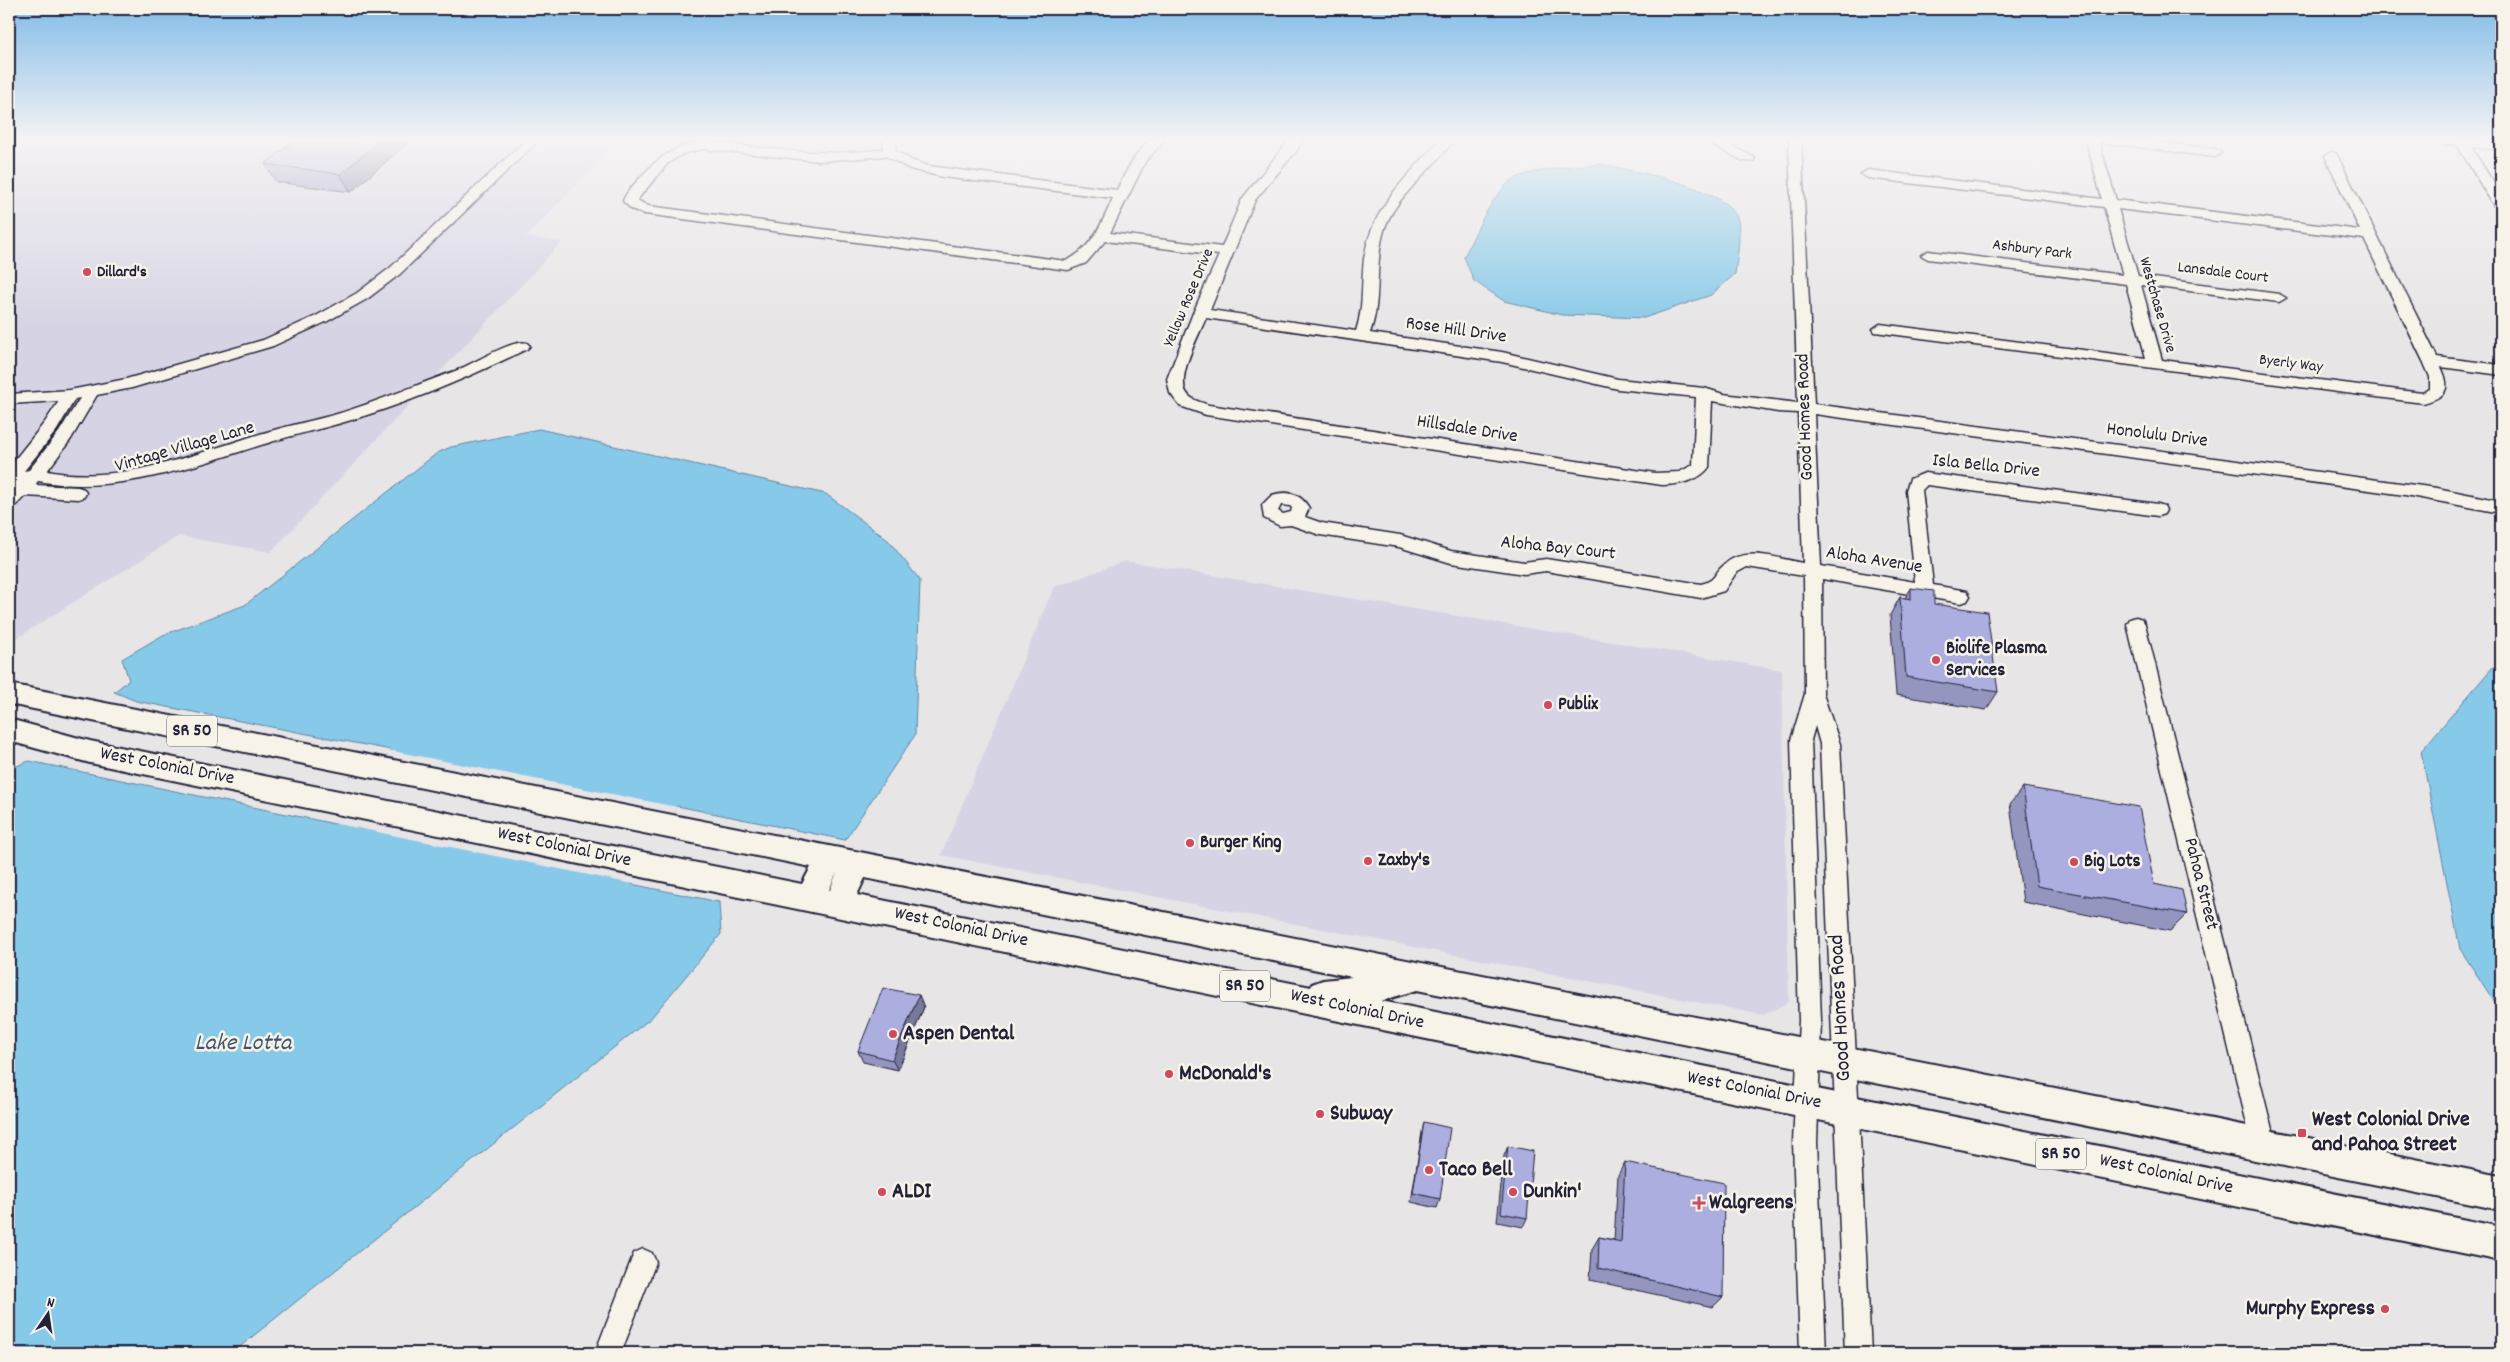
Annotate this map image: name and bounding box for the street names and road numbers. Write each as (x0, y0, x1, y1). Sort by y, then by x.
street label: Ashbury Park (1991, 234, 2073, 266)
street label: Yellow Rose Drive (1158, 245, 1220, 351)
street label: Westchase Drive (2132, 255, 2182, 355)
street label: Lansdale Court (2176, 256, 2270, 290)
street label: Rose Hill Drive (1404, 311, 1508, 351)
street label: Byerly Way (2258, 349, 2325, 379)
street label: Good Homes Road (1790, 353, 1822, 481)
street label: Hillsdale Drive (1415, 409, 1519, 451)
street label: Vintage Village Lane (112, 415, 258, 481)
street label: Honolulu Drive (2105, 416, 2209, 456)
street label: Isla Bella Drive (1931, 448, 2041, 486)
street label: Aloha Bay Court (1499, 530, 1617, 568)
street label: Aloha Avenue (1824, 540, 1924, 582)
road number: SR 50 (167, 716, 217, 746)
street label: West Colonial Drive (98, 741, 236, 793)
street label: West Colonial Drive (495, 821, 633, 875)
street label: Pahoa Street (2176, 835, 2224, 933)
street label: West Colonial Drive (892, 901, 1030, 955)
street label: Good Homes Road (1822, 934, 1860, 1082)
road number: SR 50 (1220, 970, 1270, 1001)
street label: West Colonial Drive (1288, 983, 1426, 1037)
street label: West Colonial Drive (1685, 1065, 1823, 1117)
road number: SR 50 (2036, 1138, 2086, 1170)
street label: West Colonial Drive (2097, 1148, 2235, 1202)

